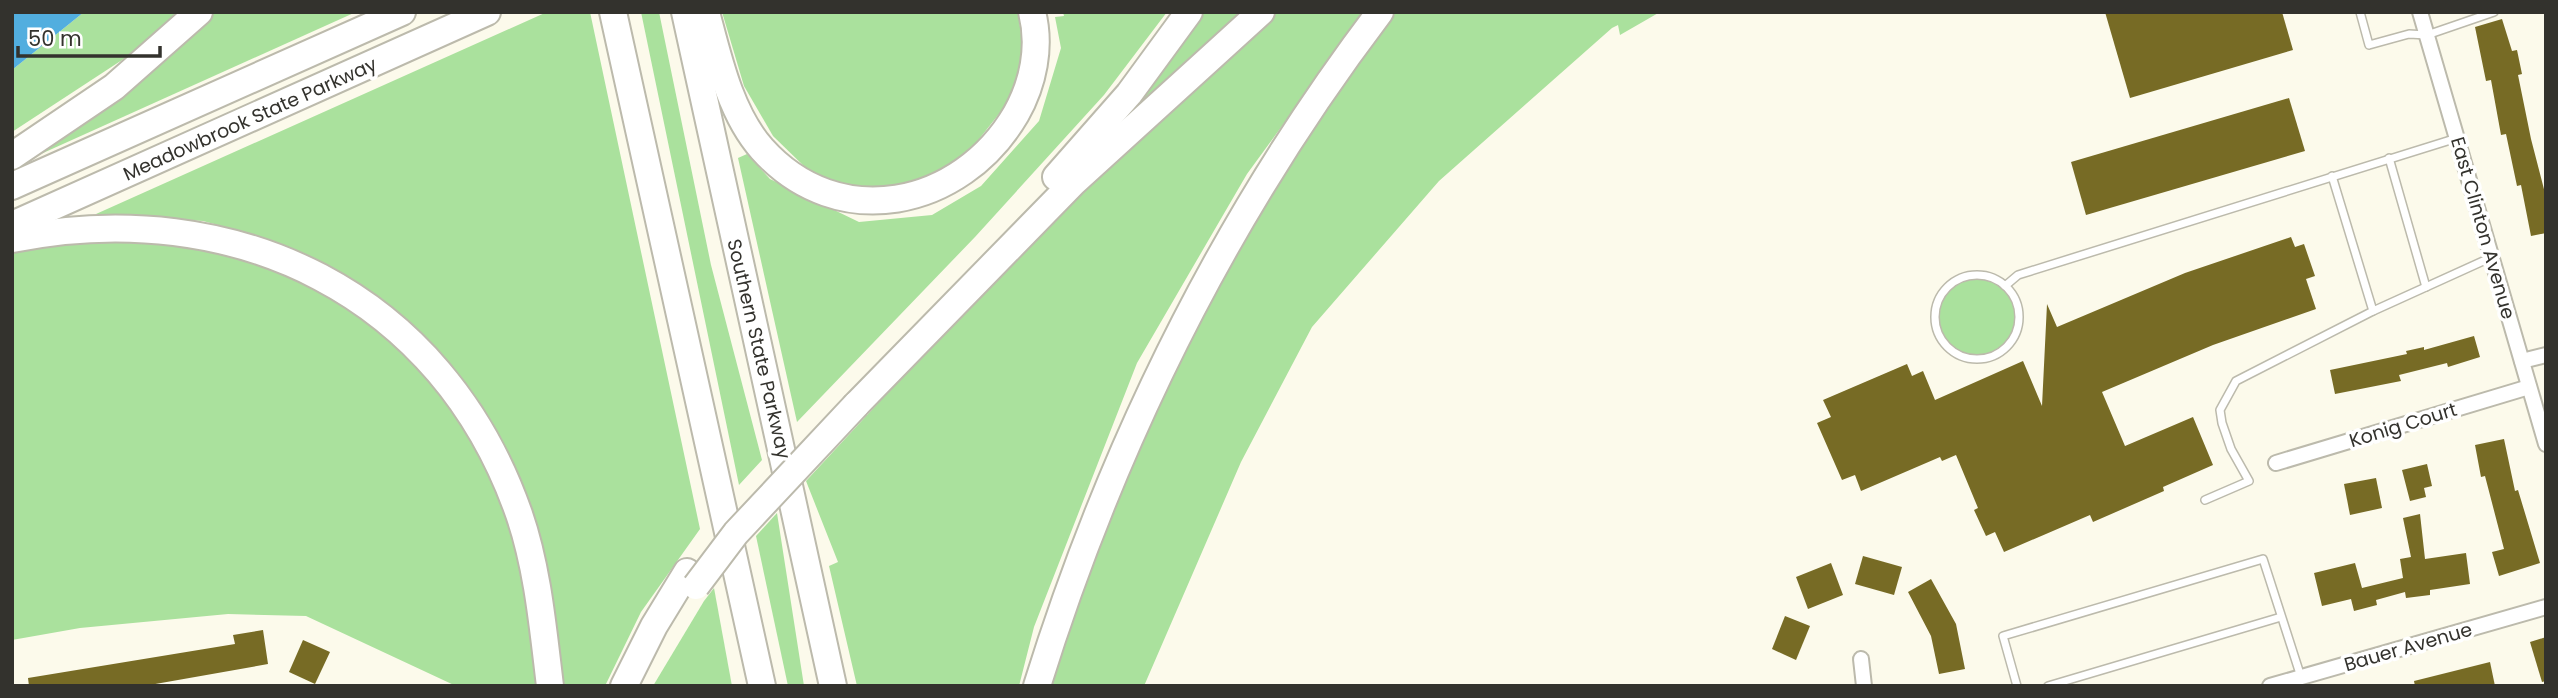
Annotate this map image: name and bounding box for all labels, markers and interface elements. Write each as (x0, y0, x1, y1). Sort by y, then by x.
scale bar (18, 14, 159, 58)
text: 50 m (28, 24, 82, 53)
street label: Meadowbrook State Parkway (119, 51, 381, 187)
street label: East Clinton Avenue (2444, 134, 2522, 322)
street label: Southern State Parkway (721, 236, 798, 462)
street label: Konig Court (2346, 396, 2460, 454)
street label: Bauer Avenue (2341, 616, 2475, 678)

